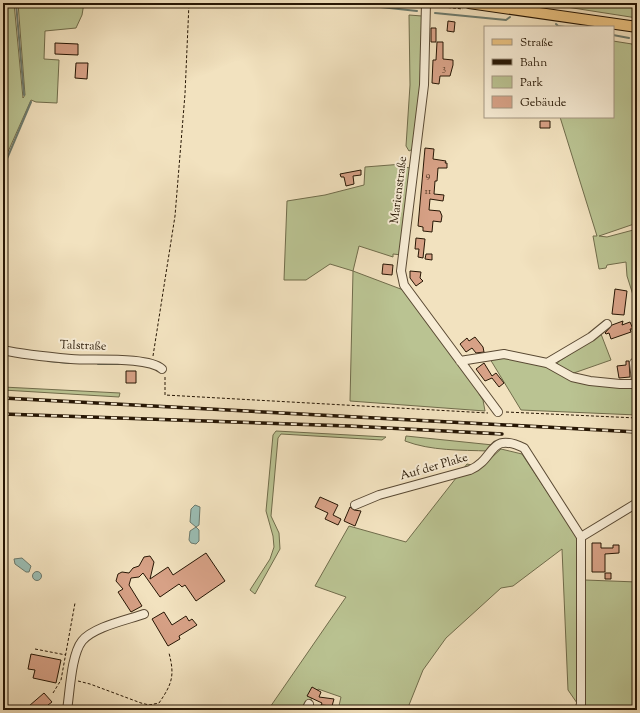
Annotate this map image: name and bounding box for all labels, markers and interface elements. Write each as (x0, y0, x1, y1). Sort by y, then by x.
legend (484, 26, 614, 118)
text: Straße (520, 34, 554, 52)
text: Bahn (520, 54, 547, 72)
house number: 3 (442, 61, 446, 76)
text: Park (520, 74, 543, 92)
text: Gebäude (520, 94, 567, 112)
street label: Marienstraße (386, 155, 412, 225)
house number: 9 (426, 168, 431, 183)
house number: 11 (425, 184, 432, 199)
street label: Talstraße (59, 336, 107, 356)
street label: Auf der Plake (398, 449, 470, 485)

